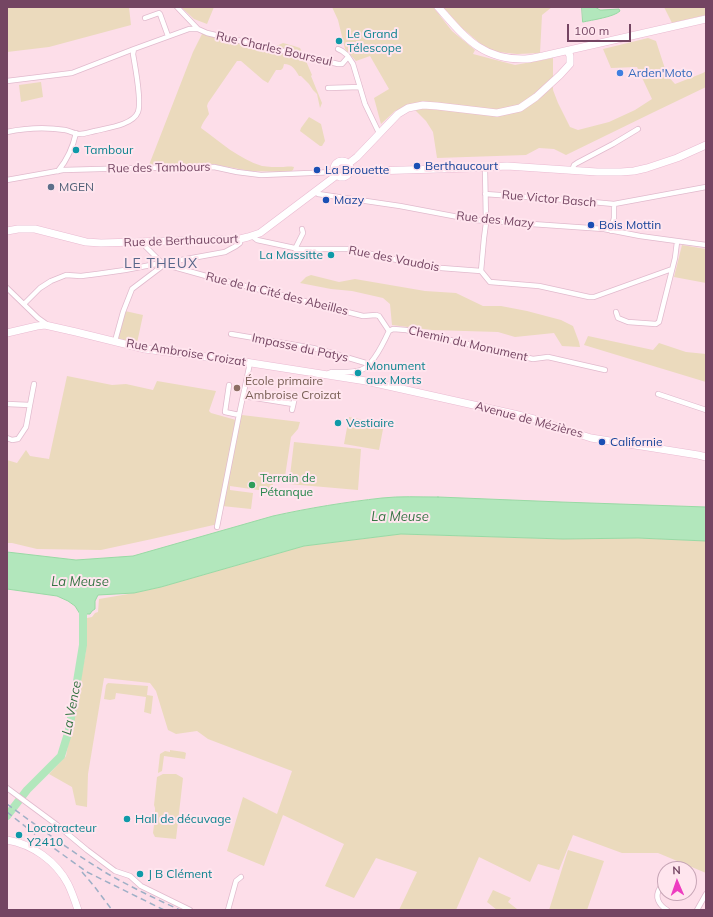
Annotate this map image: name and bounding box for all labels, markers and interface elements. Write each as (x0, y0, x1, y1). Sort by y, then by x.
scale bar (569, 16, 633, 42)
text: 100 m (574, 23, 609, 38)
place label: Le Grand Télescope (347, 27, 402, 55)
street label: Rue Charles Bourseul (215, 29, 333, 69)
marker: Le Grand Télescope (334, 36, 344, 46)
place label: Arden'Moto (628, 66, 693, 80)
marker: Arden'Moto (615, 68, 625, 78)
place label: Tambour (84, 143, 133, 157)
marker: Tambour (71, 145, 81, 155)
place label: Berthaucourt (425, 159, 498, 173)
street label: Rue des Tambours (107, 160, 211, 176)
marker: Berthaucourt (412, 161, 422, 171)
place label: La Brouette (325, 163, 389, 177)
marker: La Brouette (312, 165, 322, 175)
place label: MGEN (59, 180, 94, 194)
marker: MGEN (46, 182, 56, 192)
street label: Rue Victor Basch (501, 188, 597, 210)
place label: Mazy (334, 193, 364, 207)
marker: Mazy (321, 195, 331, 205)
street label: Rue des Mazy (456, 209, 534, 231)
place label: Bois Mottin (599, 218, 661, 232)
marker: Bois Mottin (586, 220, 596, 230)
street label: Rue de Berthaucourt (123, 232, 239, 250)
street label: Rue des Vaudois (347, 243, 441, 275)
place label: La Massitte (259, 248, 323, 262)
marker: La Massitte (326, 250, 336, 260)
district label: LE THEUX (124, 256, 198, 272)
street label: Rue de la Cité des Abeilles (204, 269, 350, 319)
street label: Chemin du Monument (407, 323, 529, 365)
street label: Impasse du Patys (251, 331, 349, 365)
street label: Rue Ambroise Croizat (125, 336, 247, 370)
place label: Monument aux Morts (366, 359, 425, 387)
marker: Monument aux Morts (353, 368, 363, 378)
place label: École primaire Ambroise Croizat (245, 374, 341, 402)
marker: École primaire Ambroise Croizat (232, 383, 242, 393)
street label: Avenue de Mézières (474, 399, 584, 441)
place label: Vestiaire (346, 416, 394, 430)
marker: Vestiaire (333, 418, 343, 428)
place label: Californie (610, 435, 662, 449)
marker: Californie (597, 437, 607, 447)
place label: Terrain de Pétanque (260, 471, 315, 499)
marker: Terrain de Pétanque (247, 480, 257, 490)
water label: La Meuse (371, 509, 429, 525)
water label: La Meuse (51, 574, 109, 590)
water label: La Vence (59, 680, 85, 736)
place label: Hall de décuvage (135, 812, 231, 826)
marker: Hall de décuvage (122, 814, 132, 824)
place label: Locotracteur Y2410 (27, 821, 97, 849)
marker: Locotracteur Y2410 (14, 830, 24, 840)
north arrow (657, 861, 697, 901)
text: N (672, 863, 681, 877)
place label: J B Clément (148, 867, 212, 881)
marker: J B Clément (135, 869, 145, 879)

